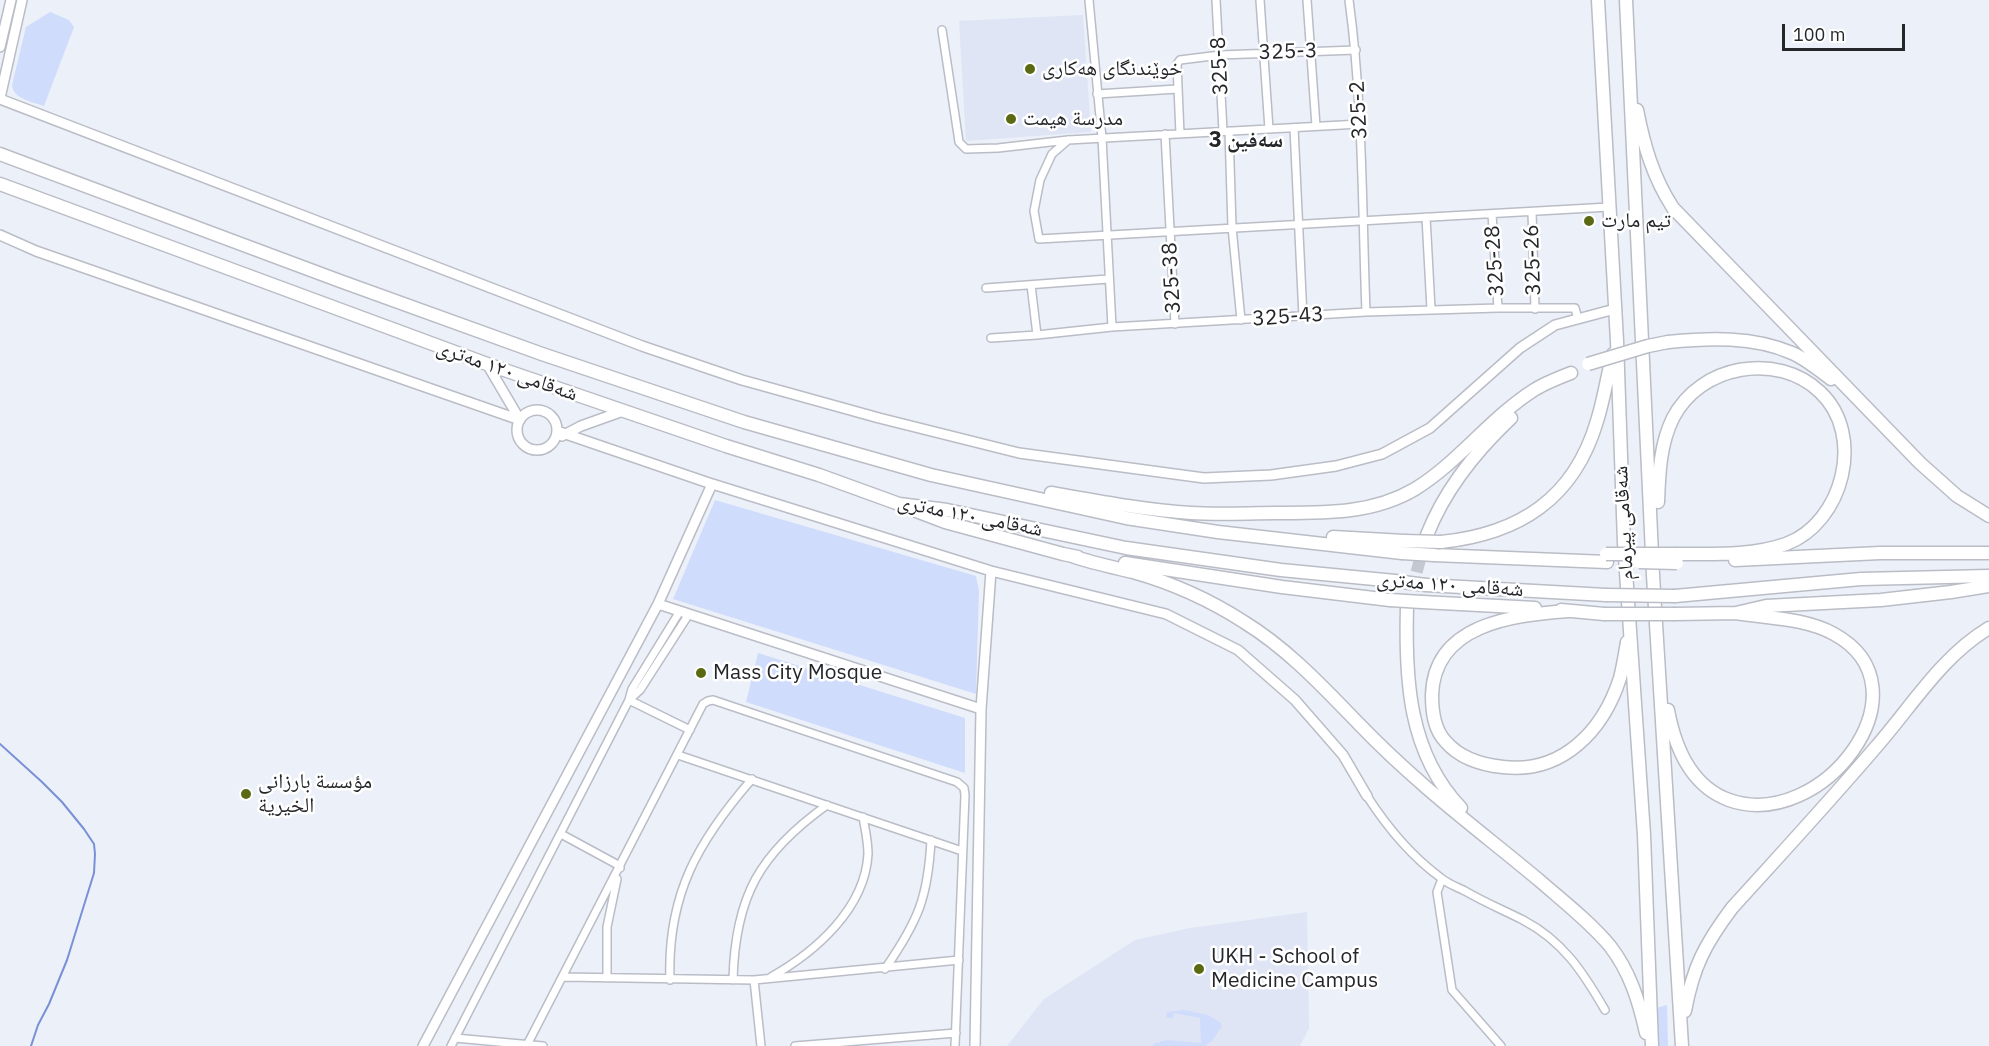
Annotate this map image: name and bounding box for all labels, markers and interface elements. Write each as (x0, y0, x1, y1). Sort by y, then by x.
scale bar (1785, 12, 1908, 50)
text: 100 m (1793, 23, 1845, 46)
street label: 325-8 (1206, 36, 1234, 96)
street label: 325-3 (1258, 38, 1318, 66)
place label: خوێندنگای هەکاری (1042, 56, 1182, 82)
marker: خوێندنگای هەکاری (1023, 62, 1037, 76)
street label: 325-2 (1345, 80, 1373, 140)
place label: مدرسة هيمت (1023, 106, 1123, 132)
marker: مدرسة هيمت (1004, 112, 1018, 126)
district label: سەفین 3 (1209, 128, 1283, 154)
place label: تيم مارت (1601, 208, 1671, 234)
marker: تيم مارت (1582, 214, 1596, 228)
street label: 325-26 (1519, 224, 1547, 296)
street label: 325-28 (1480, 225, 1510, 297)
street label: 325-38 (1158, 242, 1186, 314)
street label: 325-43 (1252, 302, 1324, 332)
street label: شەقامی ١٢٠ مەتری (433, 335, 581, 407)
street label: شەقامی پیرمام (1608, 465, 1640, 581)
street label: شەقامی ١٢٠ مەتری (895, 490, 1045, 542)
street label: شەقامی ١٢٠ مەتری (1376, 567, 1524, 603)
place label: Mass City Mosque (713, 660, 882, 686)
marker: Mass City Mosque (694, 666, 708, 680)
place label: مؤسسة بارزانی الخیریة (258, 769, 372, 819)
marker: مؤسسة بارزانی الخیریة (239, 787, 253, 801)
place label: UKH - School of Medicine Campus (1211, 944, 1378, 994)
marker: UKH - School of Medicine Campus (1192, 962, 1206, 976)

